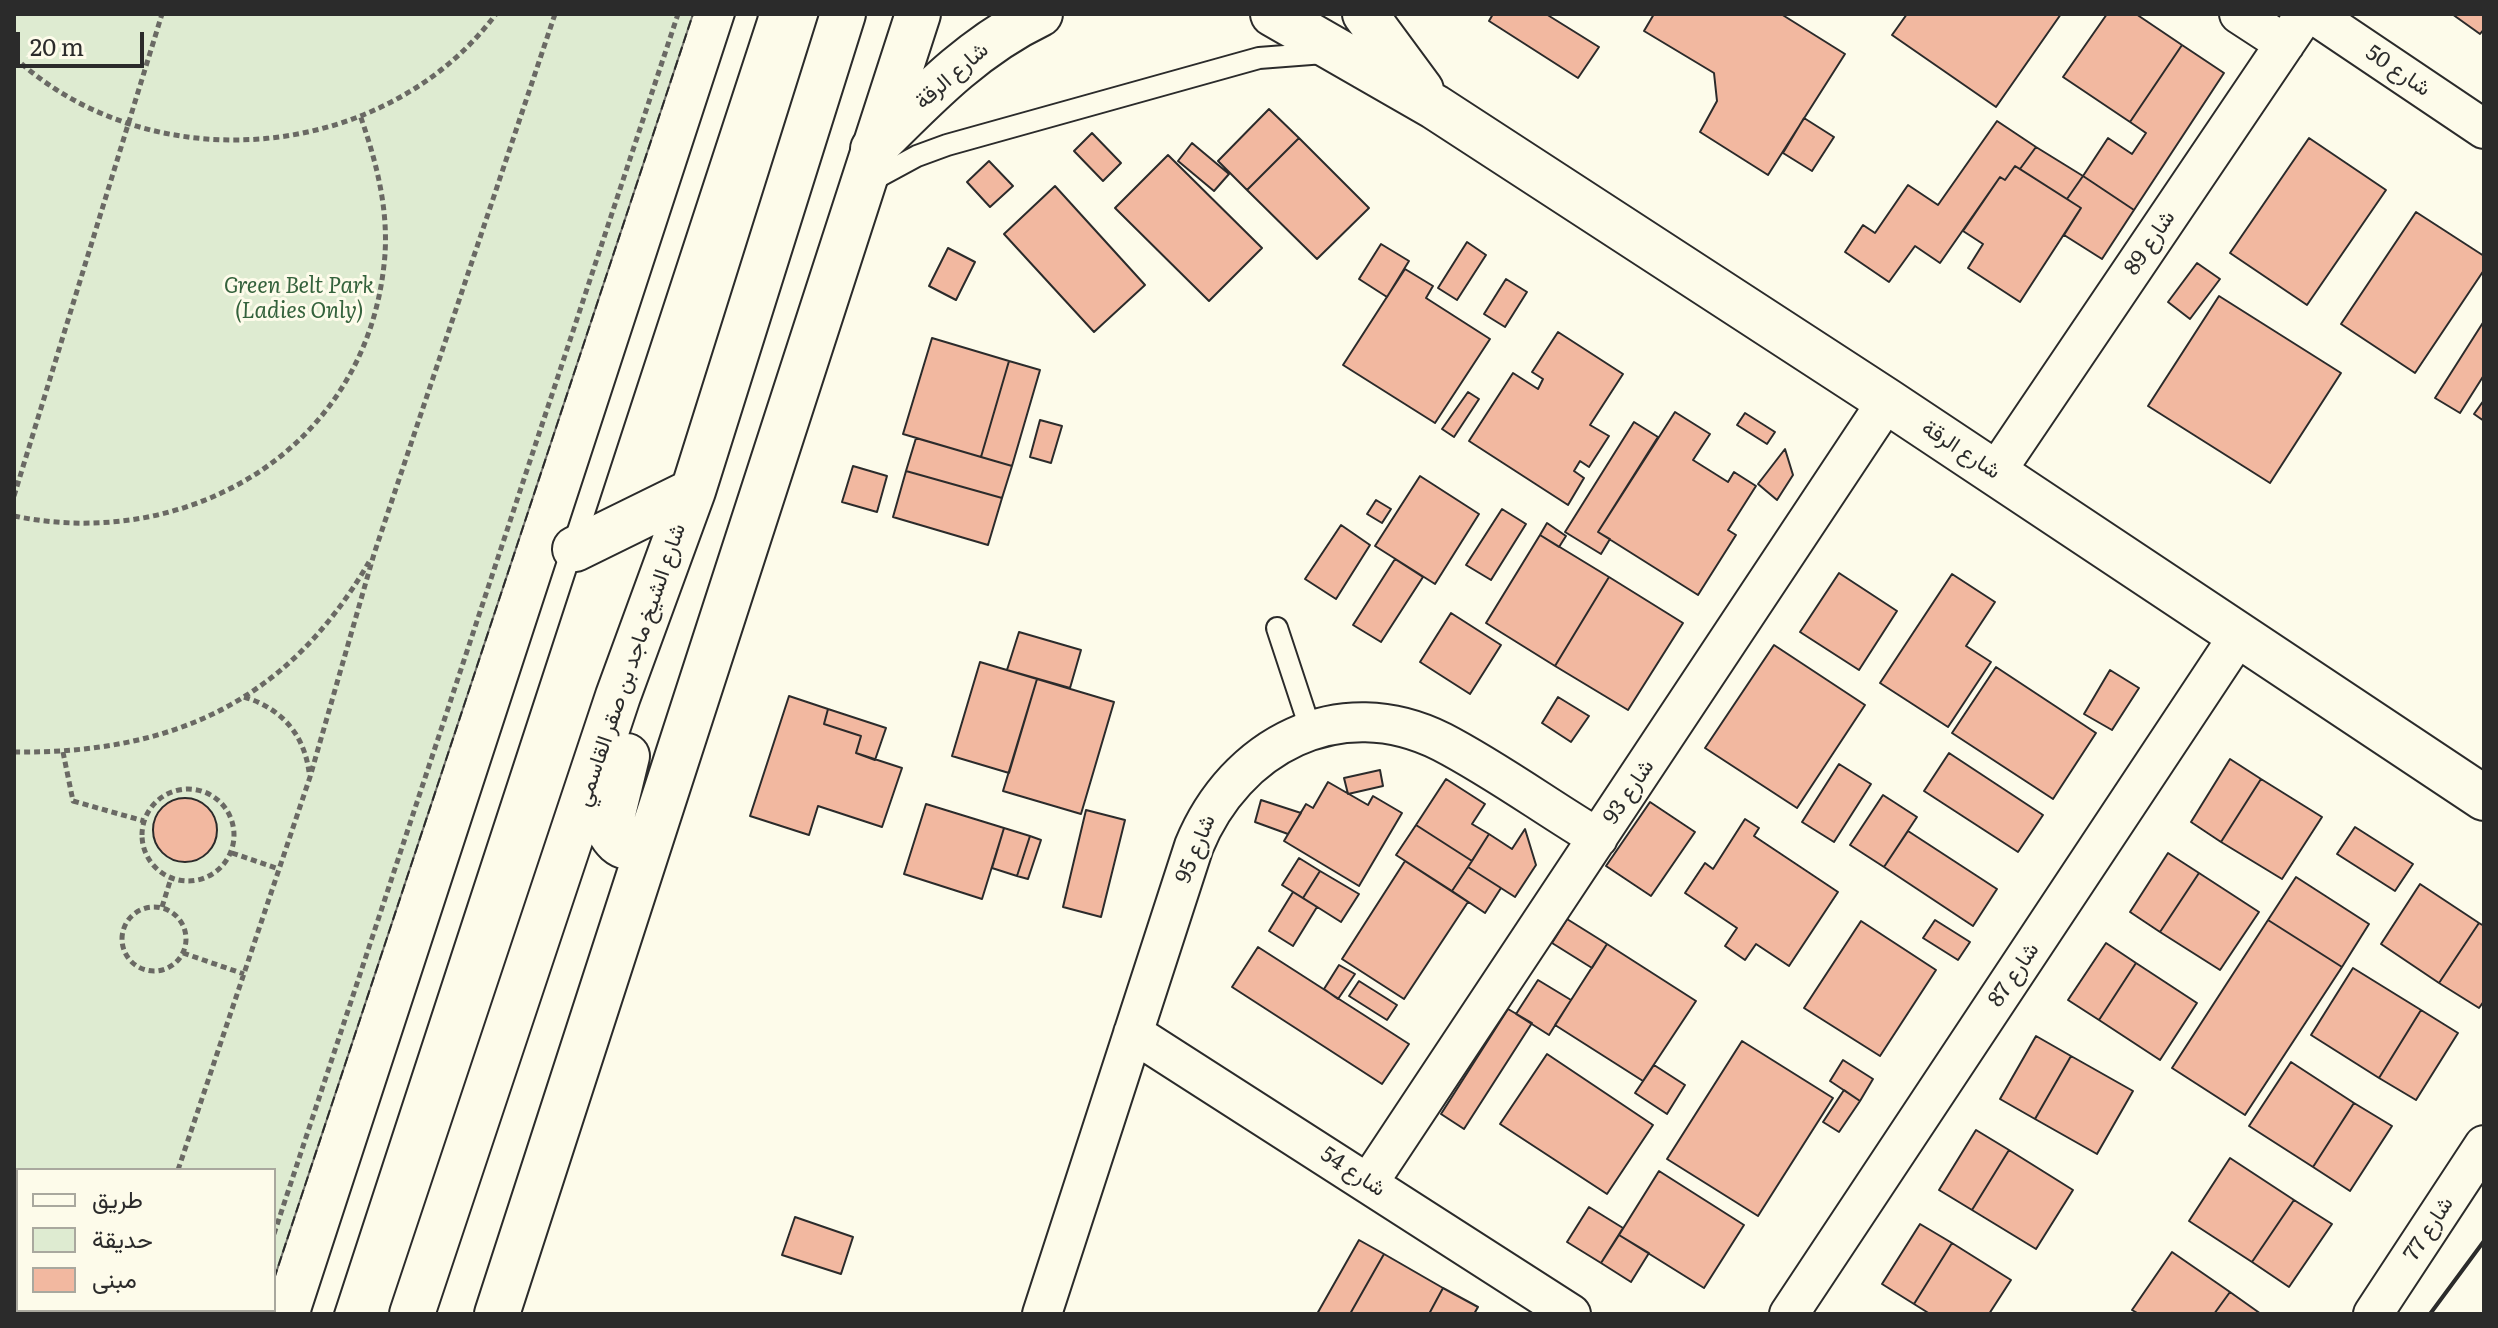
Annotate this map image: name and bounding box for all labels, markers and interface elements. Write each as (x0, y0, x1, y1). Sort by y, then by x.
scale bar (20, 16, 148, 66)
text: 20 m (30, 28, 84, 63)
street label: شارع الرقة (910, 37, 994, 115)
street label: شارع 50 (2361, 40, 2435, 102)
street label: شارع 89 (2119, 206, 2181, 280)
park label: Green Belt Park (Ladies Only) (224, 274, 374, 326)
street label: شارع الرقة (1917, 415, 2005, 485)
street label: شارع الشيخ ماجد بن صقر القاسمي (570, 520, 692, 810)
street label: شارع 93 (1598, 755, 1660, 829)
street label: شارع 95 (1170, 811, 1222, 887)
street label: شارع 87 (1983, 938, 2045, 1012)
street label: شارع 54 (1316, 1141, 1390, 1203)
legend (16, 1168, 276, 1312)
text: طريق (92, 1180, 143, 1215)
street label: شارع 77 (2399, 1192, 2459, 1266)
text: حديقة (92, 1220, 153, 1255)
text: مبنى (92, 1260, 137, 1295)

